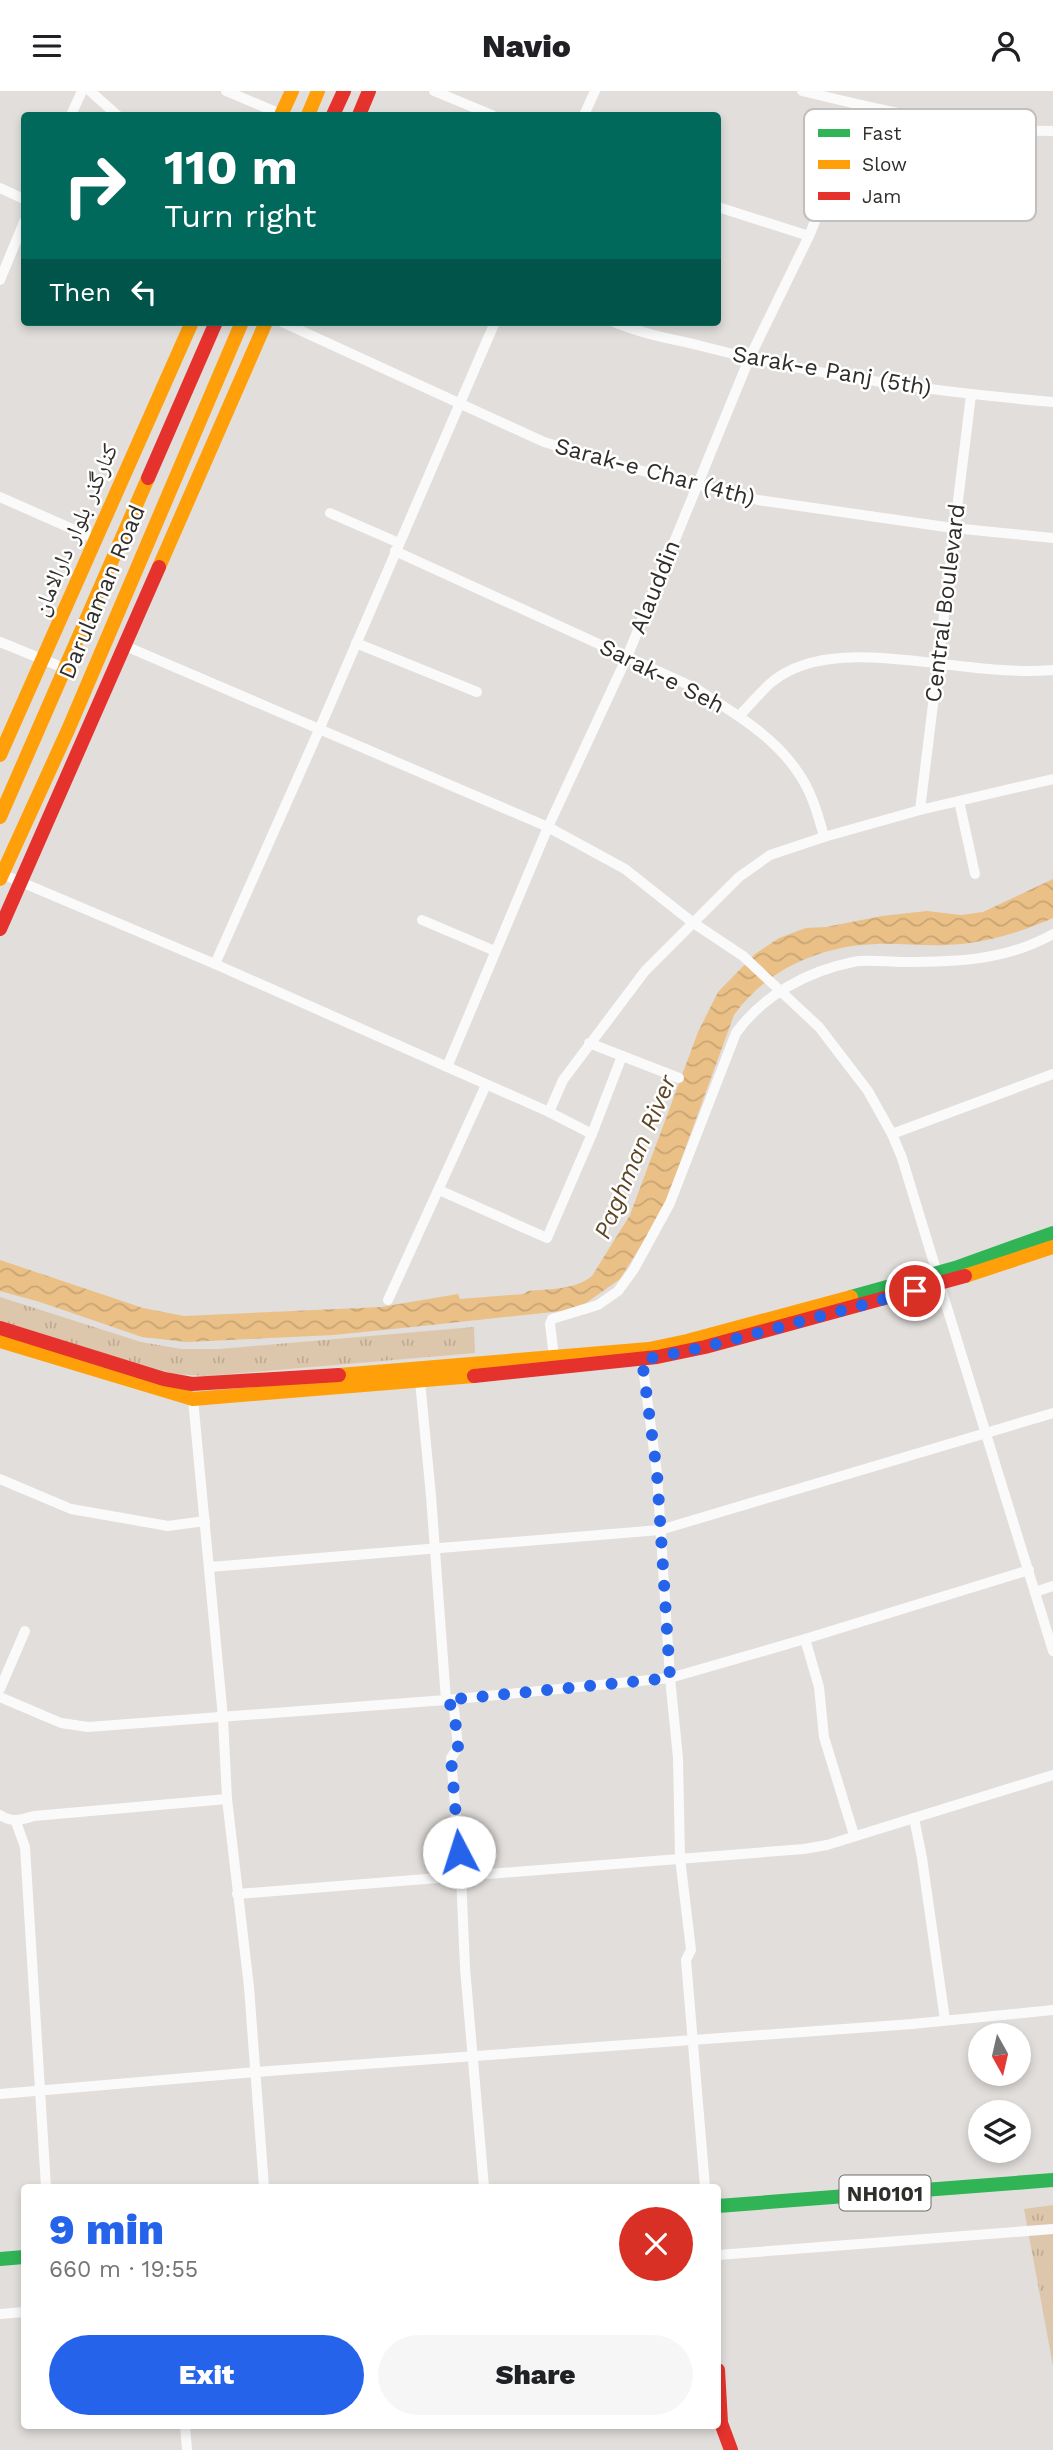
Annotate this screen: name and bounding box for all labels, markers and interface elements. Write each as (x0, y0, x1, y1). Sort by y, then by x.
icon: menu (28, 27, 66, 65)
text: Navio (482, 27, 571, 65)
icon: person (987, 27, 1025, 65)
legend (804, 109, 1036, 221)
text: Fast (862, 122, 901, 145)
text: 110 m (164, 138, 298, 196)
icon: right (49, 140, 140, 231)
text: Slow (862, 153, 907, 176)
text: Jam (862, 185, 901, 208)
text: Turn right (164, 197, 316, 235)
icon: left (125, 273, 163, 311)
text: Then (49, 277, 111, 307)
street label: Sarak-e Panj (5th) (730, 340, 934, 402)
street label: Sarak-e Char (4th) (552, 432, 758, 512)
street label: کنارگذر بلوار دارالامان (27, 440, 124, 620)
street label: Darulaman Road (53, 501, 151, 683)
street label: Central Boulevard (919, 502, 971, 704)
street label: Alauddin (624, 536, 686, 638)
street label: Sarak-e Seh (595, 633, 729, 719)
water label: Paghman River (588, 1070, 683, 1243)
pin (885, 1261, 945, 1321)
icon: arrive (896, 1272, 934, 1310)
position arrow (422, 1815, 496, 1889)
north arrow (968, 2023, 1031, 2086)
map controls (968, 2023, 1031, 2163)
button: layers (968, 2100, 1031, 2163)
road number: NH0101 (840, 2175, 931, 2211)
text: 9 min (49, 2205, 164, 2254)
button: close (619, 2207, 693, 2281)
text: 660 m · 19:55 (49, 2256, 198, 2283)
button: Exit (49, 2335, 364, 2415)
button: Share (378, 2335, 693, 2415)

